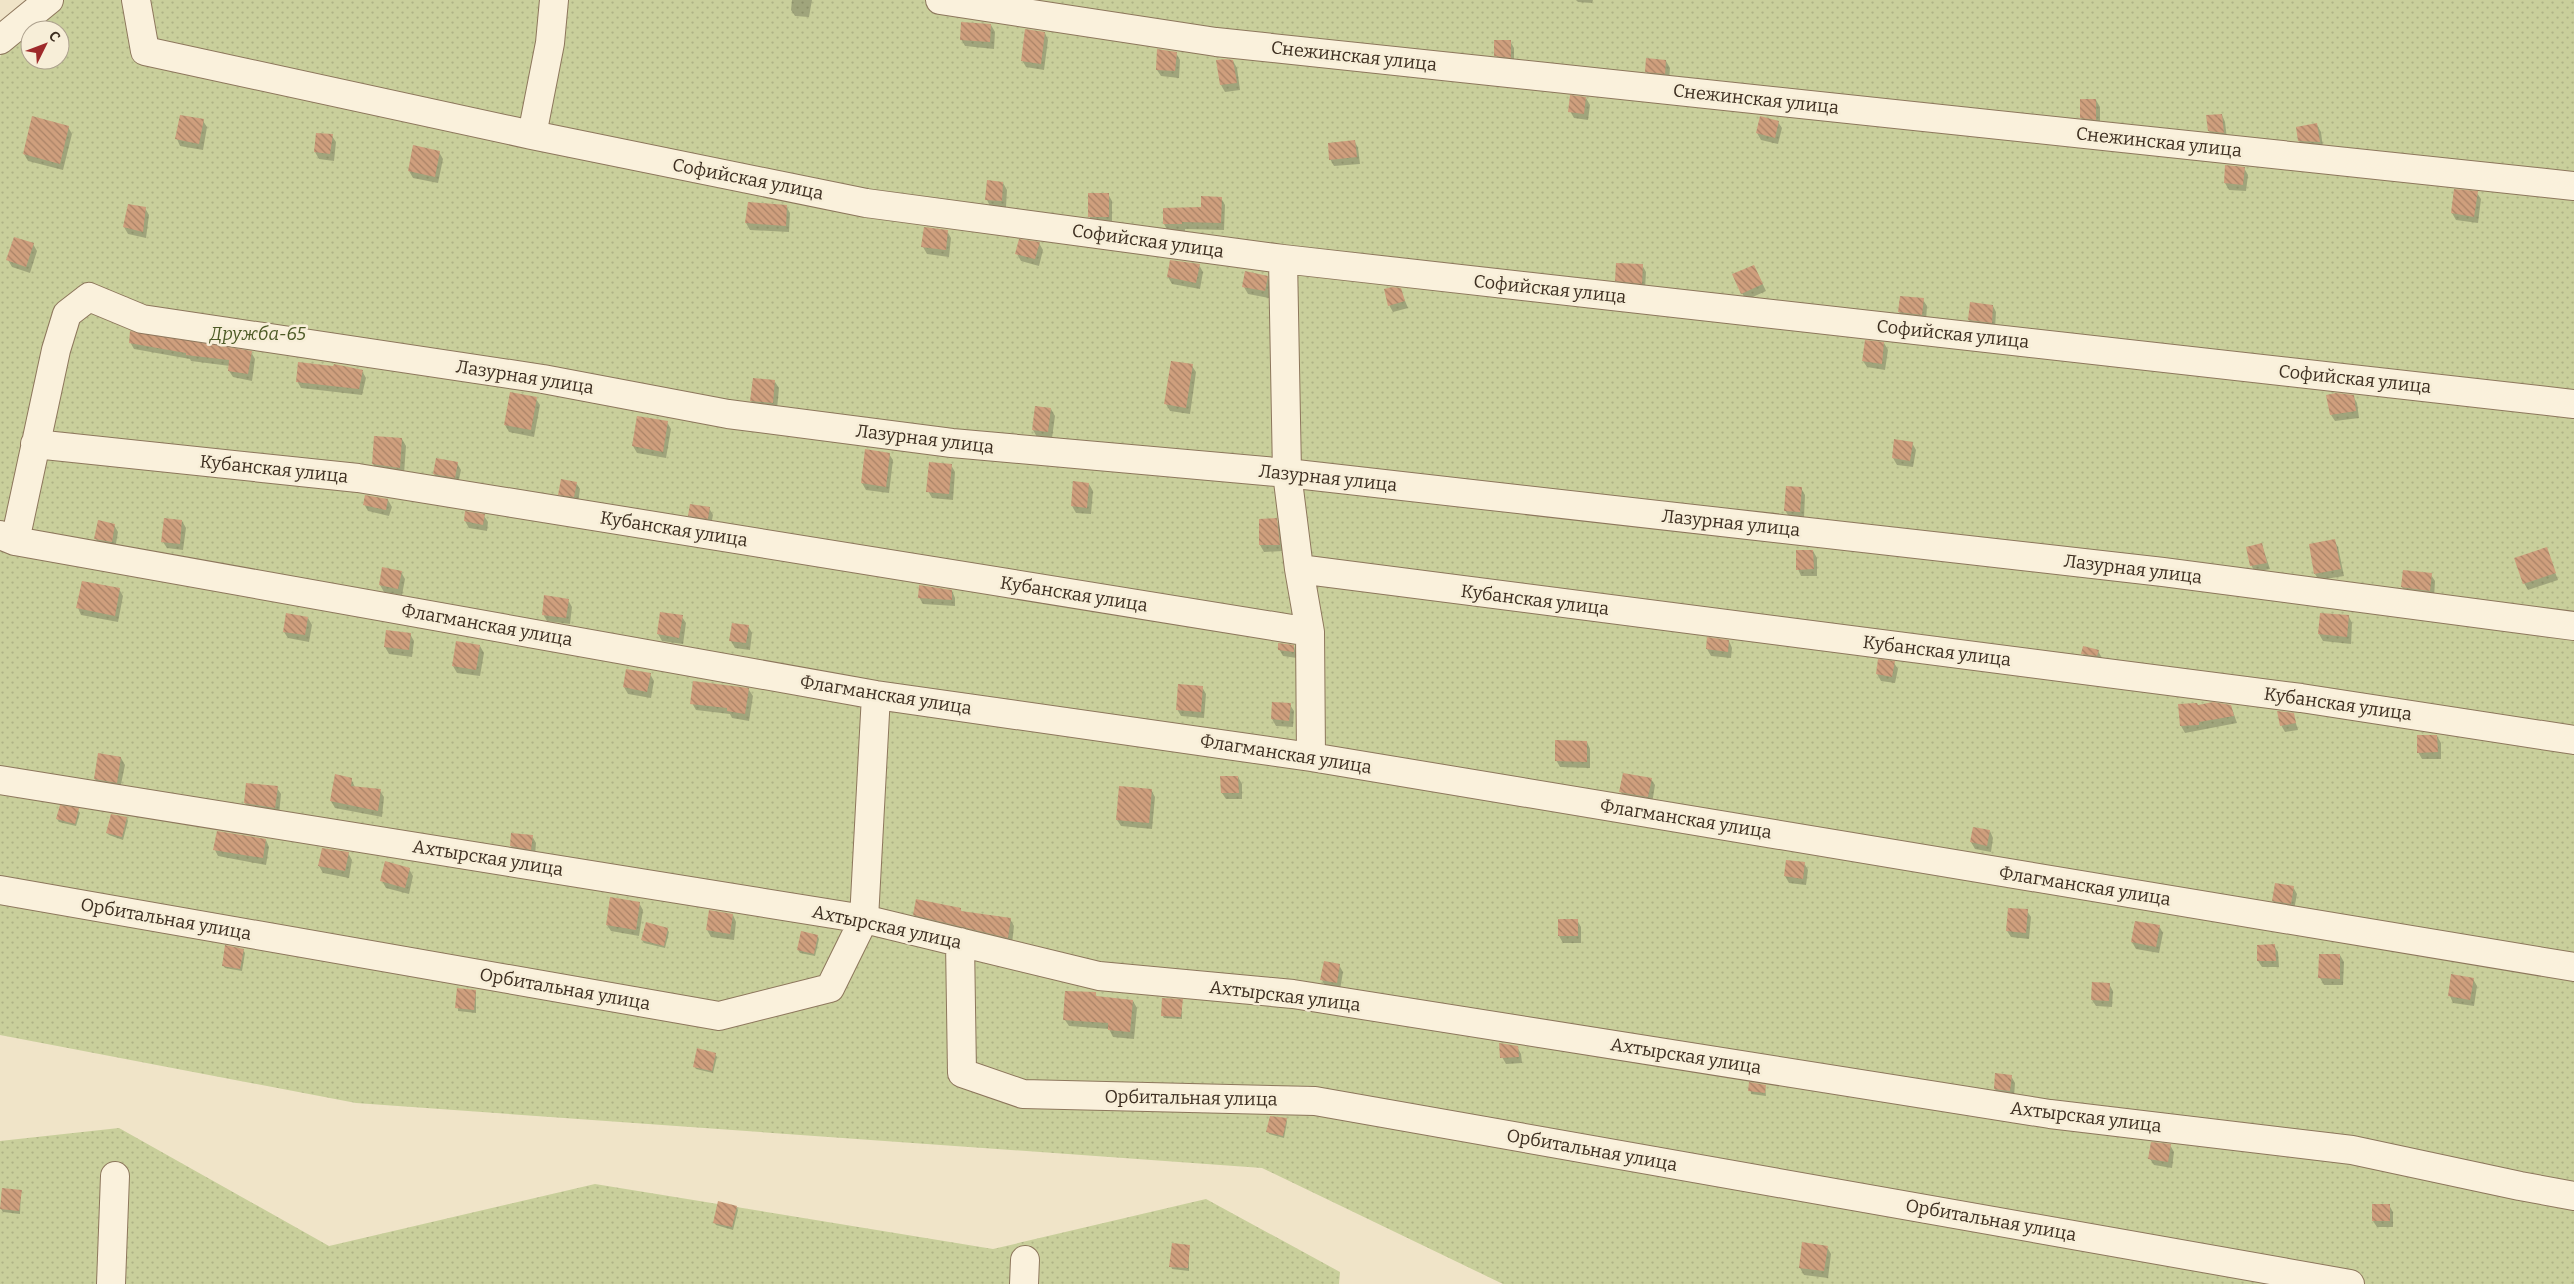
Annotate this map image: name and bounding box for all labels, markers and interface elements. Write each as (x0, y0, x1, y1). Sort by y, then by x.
north arrow (20, 20, 70, 70)
text: С (45, 28, 64, 46)
street label: Снежинская улица (1270, 36, 1438, 76)
street label: Снежинская улица (1672, 79, 1840, 119)
street label: Снежинская улица (2075, 122, 2243, 162)
street label: Софийская улица (671, 154, 826, 204)
street label: Софийская улица (1071, 219, 1226, 263)
street label: Софийская улица (1473, 270, 1628, 308)
street label: Софийская улица (1876, 315, 2031, 353)
park label: Дружба-65 (208, 323, 306, 345)
street label: Лазурная улица (455, 355, 596, 399)
street label: Софийская улица (2278, 360, 2433, 398)
street label: Лазурная улица (855, 420, 996, 458)
street label: Кубанская улица (199, 450, 349, 488)
street label: Лазурная улица (1258, 460, 1398, 496)
street label: Лазурная улица (1661, 505, 1801, 541)
street label: Кубанская улица (599, 506, 749, 552)
street label: Лазурная улица (2063, 550, 2204, 588)
street label: Кубанская улица (999, 571, 1149, 617)
street label: Кубанская улица (1460, 580, 1610, 620)
street label: Флагманская улица (400, 599, 575, 651)
street label: Кубанская улица (1862, 631, 2012, 671)
street label: Флагманская улица (799, 671, 974, 719)
street label: Кубанская улица (2263, 683, 2413, 725)
street label: Флагманская улица (1199, 730, 1374, 778)
street label: Флагманская улица (1599, 795, 1774, 843)
street label: Ахтырская улица (411, 835, 565, 881)
street label: Флагманская улица (1998, 862, 2173, 910)
street label: Орбитальная улица (79, 893, 253, 945)
street label: Ахтырская улица (810, 900, 964, 954)
street label: Орбитальная улица (478, 963, 652, 1015)
street label: Ахтырская улица (1208, 976, 1362, 1016)
street label: Ахтырская улица (1609, 1033, 1763, 1079)
street label: Орбитальная улица (1104, 1085, 1278, 1111)
street label: Ахтырская улица (2009, 1097, 2163, 1137)
street label: Орбитальная улица (1505, 1124, 1679, 1176)
street label: Орбитальная улица (1904, 1194, 2078, 1246)

